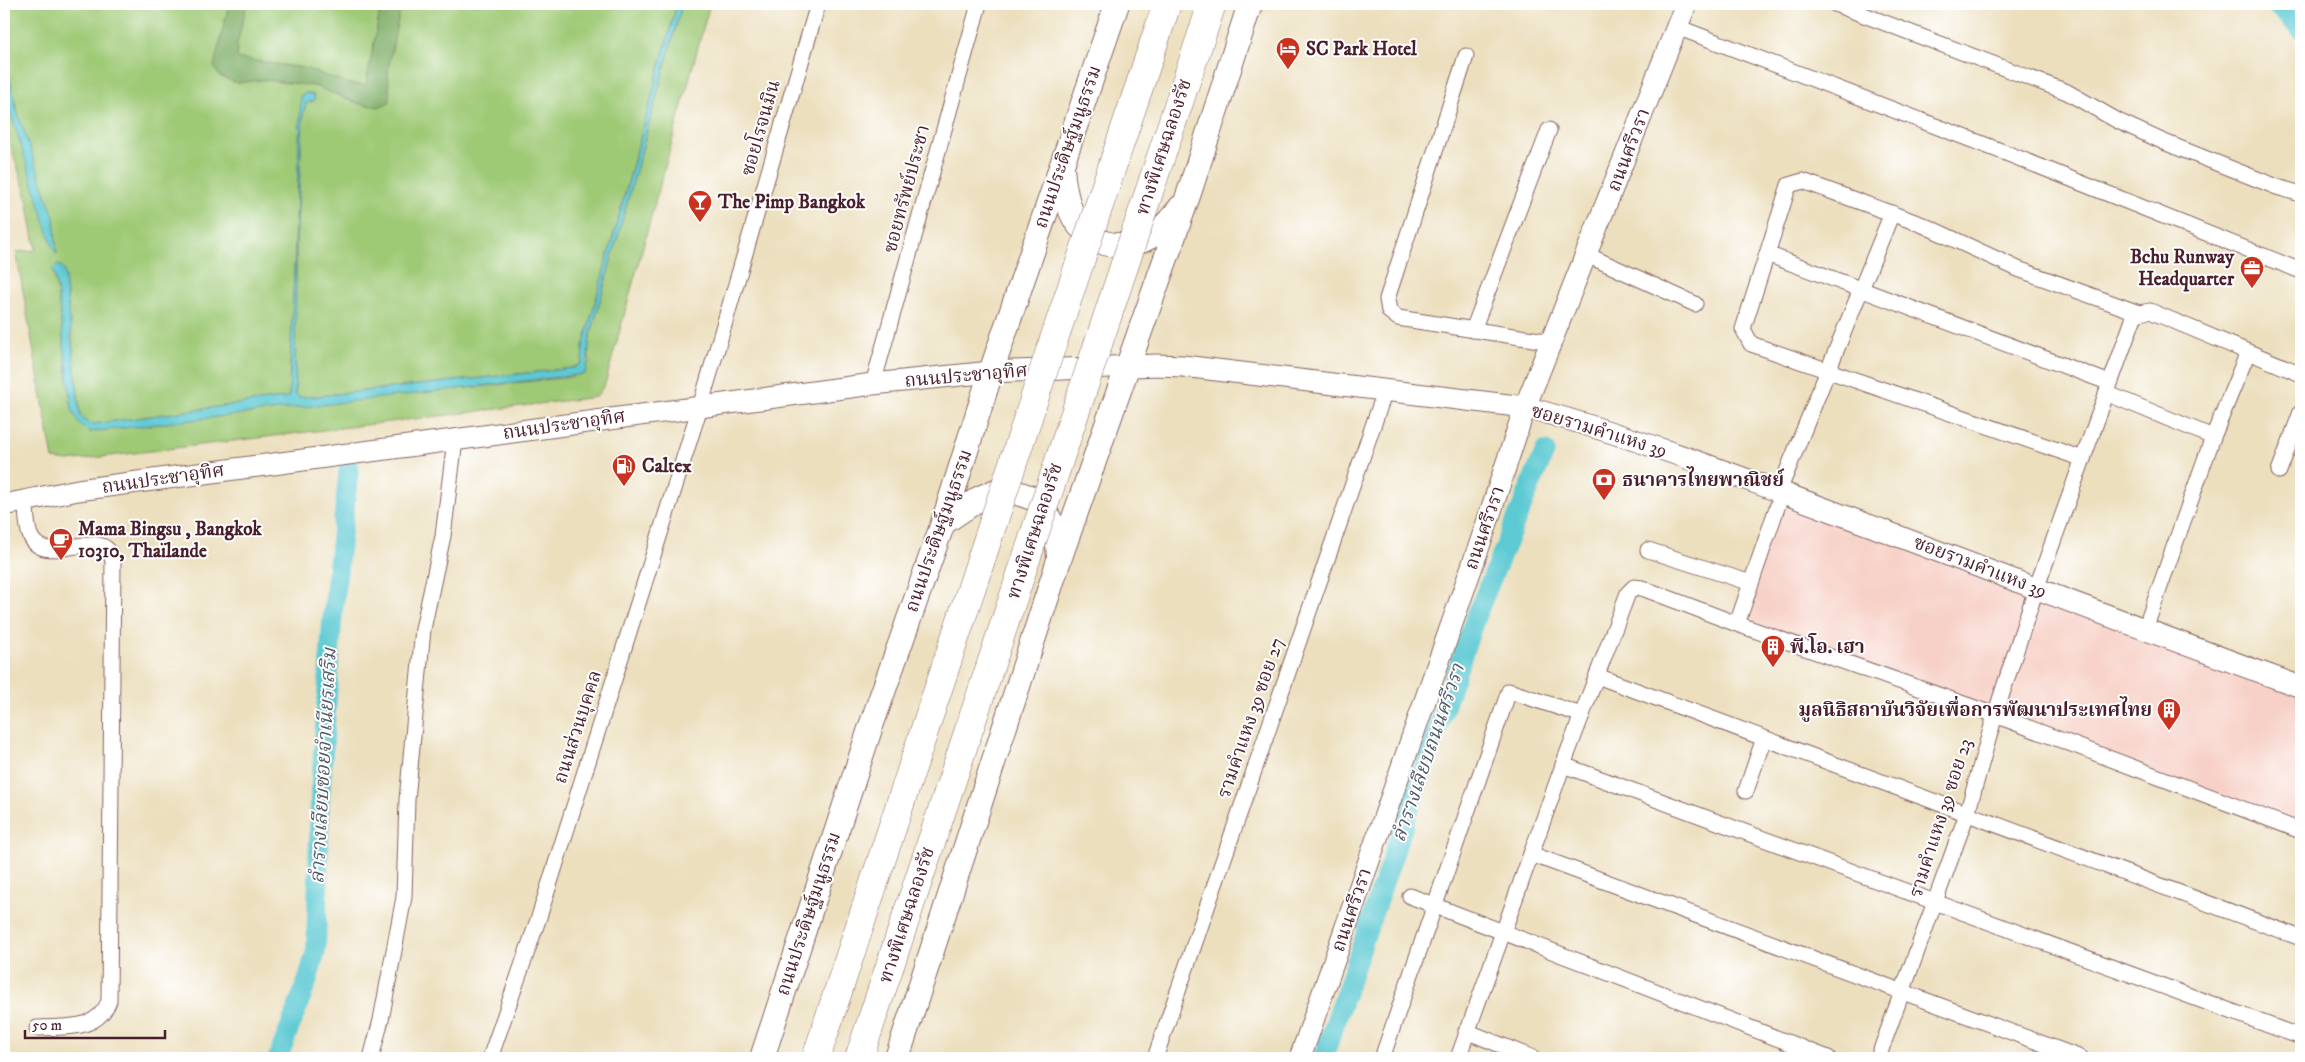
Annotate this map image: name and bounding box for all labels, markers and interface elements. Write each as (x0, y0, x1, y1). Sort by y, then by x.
hotel icon: SC Park Hotel (1275, 36, 1301, 70)
place label: SC Park Hotel (1306, 38, 1417, 61)
street label: ถนนประดิษฐ์มนูธรรม (1028, 62, 1107, 231)
street label: ซอยโรจนมิน (732, 76, 786, 179)
street label: ทางพิเศษฉลองรัช (1131, 76, 1197, 218)
street label: ถนนศรีวรา (1603, 105, 1655, 195)
street label: ซอยทรัพย์ประชา (878, 122, 935, 256)
bar icon: The Pimp Bangkok (687, 189, 713, 223)
place label: The Pimp Bangkok (717, 191, 866, 214)
place label: Bchu Runway Headquarter (2130, 246, 2235, 292)
office icon: Bchu Runway Headquarter (2239, 255, 2265, 289)
street label: ถนนประชาอุทิศ (903, 359, 1029, 393)
street label: ซอยรามคำแหง 39 (1528, 399, 1670, 463)
street label: ถนนประชาอุทิศ (501, 405, 627, 445)
street label: ถนนประดิษฐ์มนูธรรม (899, 446, 978, 615)
fuel station icon: Caltex (611, 453, 637, 487)
place label: Caltex (642, 455, 692, 478)
street label: ถนนประชาอุทิศ (100, 459, 226, 499)
street label: ทางพิเศษฉลองรัช (1002, 460, 1068, 602)
place label: ธนาคารไทยพาณิชย์ (1622, 466, 1785, 492)
bank icon: ธนาคารไทยพาณิชย์ (1591, 467, 1617, 501)
street label: ถนนศรีวรา (1460, 483, 1510, 573)
place label: Mama Bingsu , Bangkok 10310, Thaïlande (78, 518, 262, 563)
cafe icon: Mama Bingsu , Bangkok 10310, Thaïlande (48, 527, 74, 561)
street label: ซอยรามคำแหง 39 (1910, 531, 2050, 603)
place label: พี.โอ. เฮา (1790, 633, 1865, 659)
building icon: พี.โอ. เฮา (1760, 634, 1786, 668)
street label: รามคำแหง 39 ซอย 27 (1213, 635, 1289, 801)
water label: ลำรางเลียบซอยจำเนียรเสริม (305, 647, 343, 884)
water label: ลำรางเลียบถนนศรีวรา (1387, 660, 1472, 845)
street label: ถนนส่วนบุคคล (549, 667, 607, 787)
place label: มูลนิธิสถาบันวิจัยเพื่อการพัฒนาประเทศไทย (1798, 695, 2152, 722)
building icon: มูลนิธิสถาบันวิจัยเพื่อการพัฒนาประเทศไทย (2156, 697, 2182, 731)
street label: รามคำแหง 39 ซอย 23 (1904, 736, 1978, 900)
street label: ถนนประดิษฐ์มนูธรรม (771, 829, 846, 999)
street label: ทางพิเศษฉลองรัช (874, 844, 940, 986)
street label: ถนนศรีวรา (1327, 865, 1377, 955)
scale bar (25, 1007, 165, 1039)
text: 50 m (32, 1016, 62, 1035)

